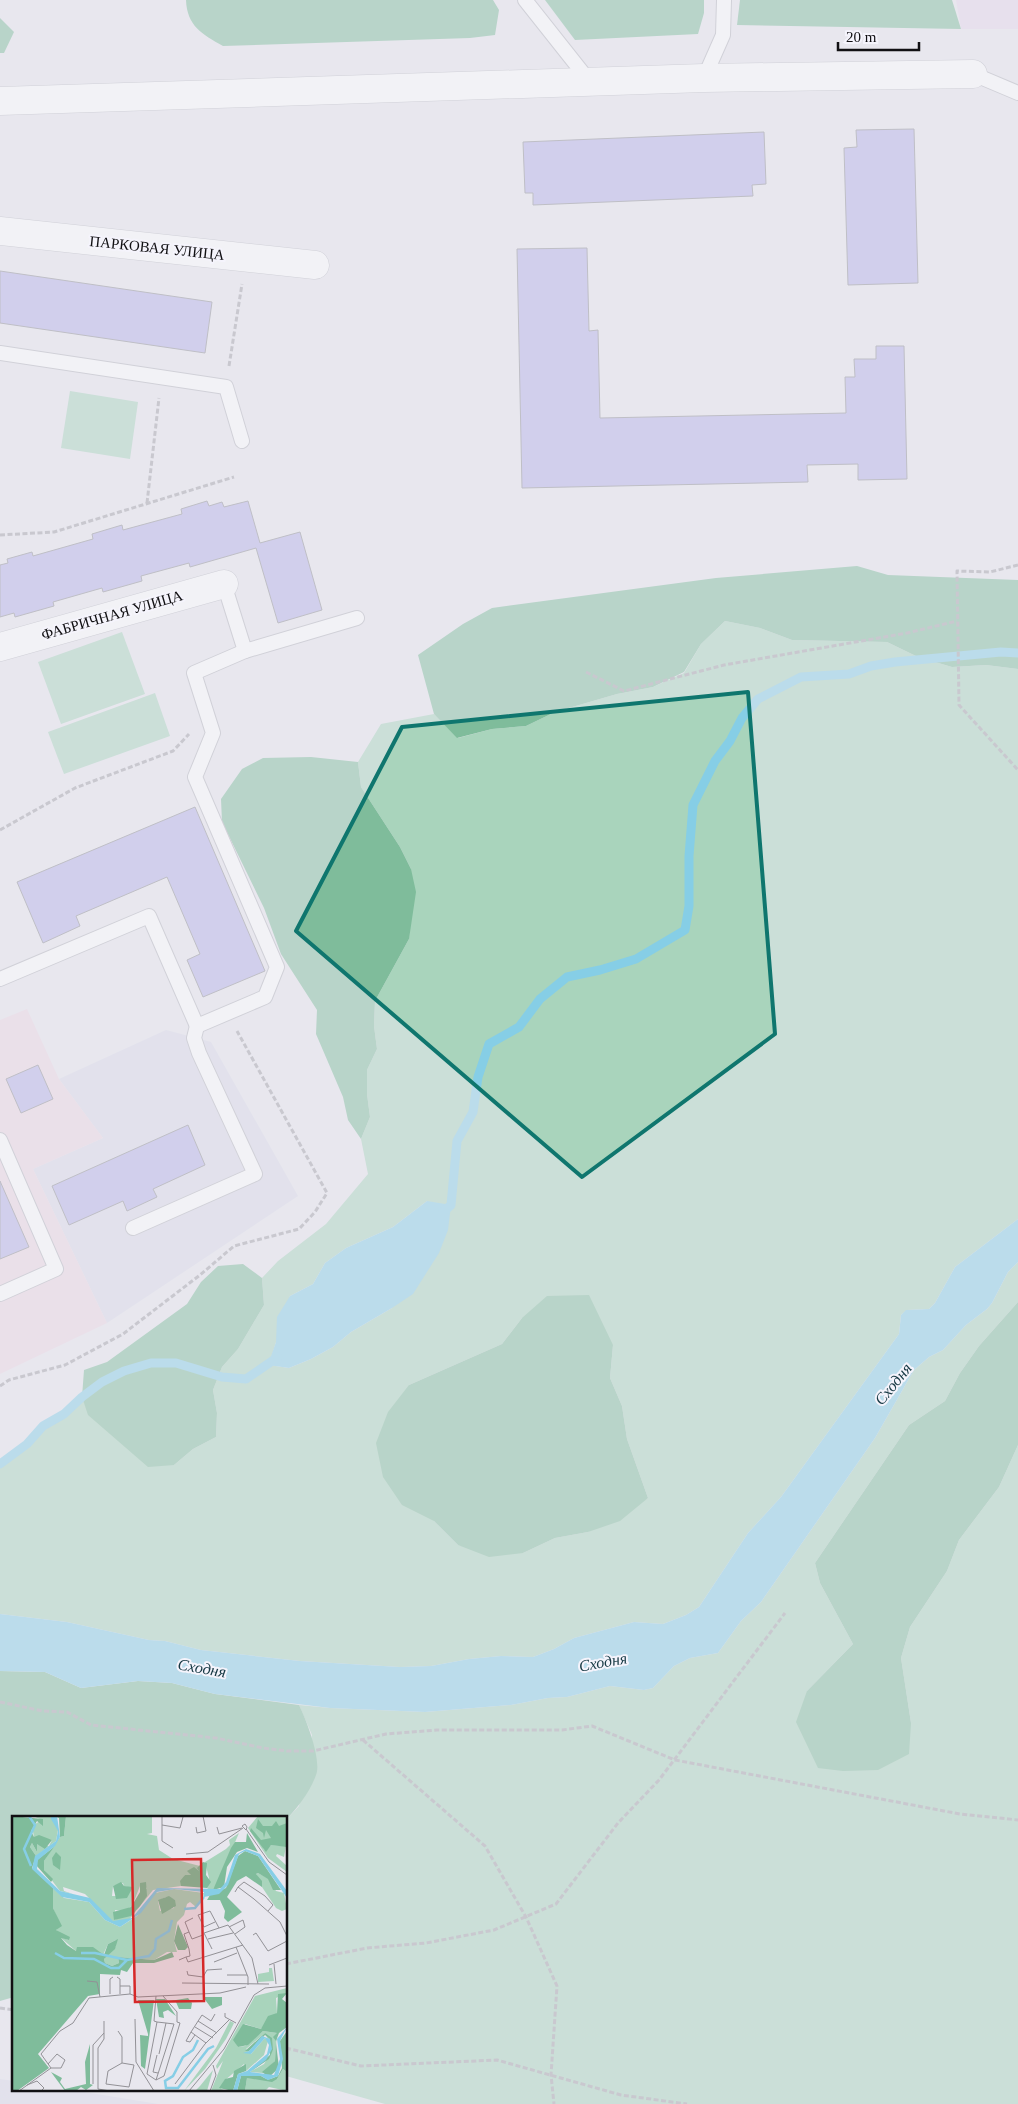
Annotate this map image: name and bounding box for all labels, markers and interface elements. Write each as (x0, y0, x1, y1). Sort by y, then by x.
scale bar (838, 20, 919, 52)
text: 20 m (846, 29, 877, 45)
street label: ПАРКОВАЯ УЛИЦА (89, 233, 225, 263)
street label: ФАБРИЧНАЯ УЛИЦА (39, 587, 185, 643)
water label: Сходня (871, 1360, 915, 1408)
water label: Сходня (578, 1649, 628, 1675)
water label: Сходня (177, 1655, 227, 1681)
inset map (12, 1816, 288, 2092)

